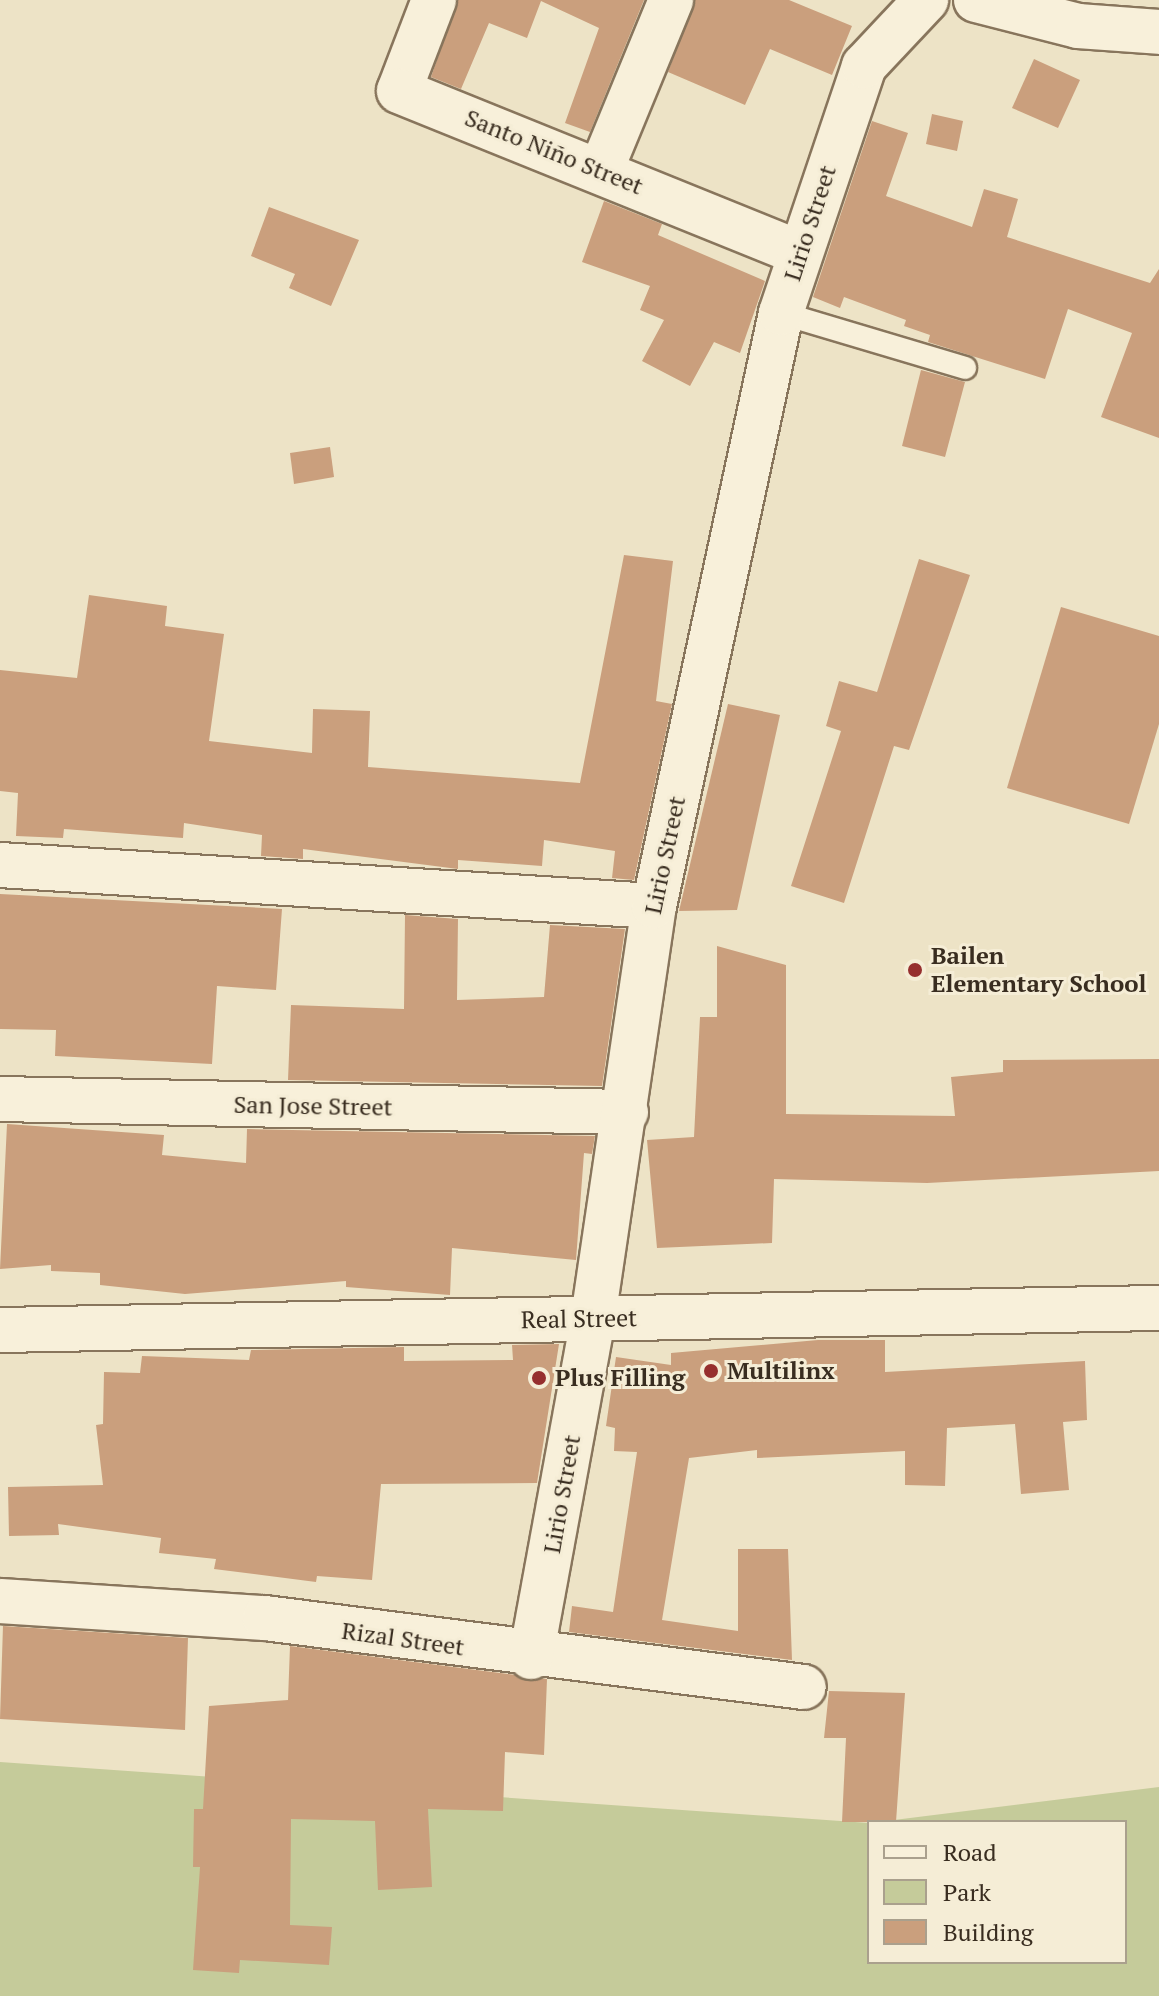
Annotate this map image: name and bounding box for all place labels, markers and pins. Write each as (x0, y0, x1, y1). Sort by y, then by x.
place label: Bailen Elementary School (931, 942, 1146, 998)
marker: Bailen Elementary School (906, 961, 924, 979)
place label: Multilinx (727, 1357, 835, 1385)
marker: Multilinx (702, 1362, 720, 1380)
place label: Plus Filling (555, 1364, 685, 1392)
marker: Plus Filling (530, 1369, 548, 1387)

